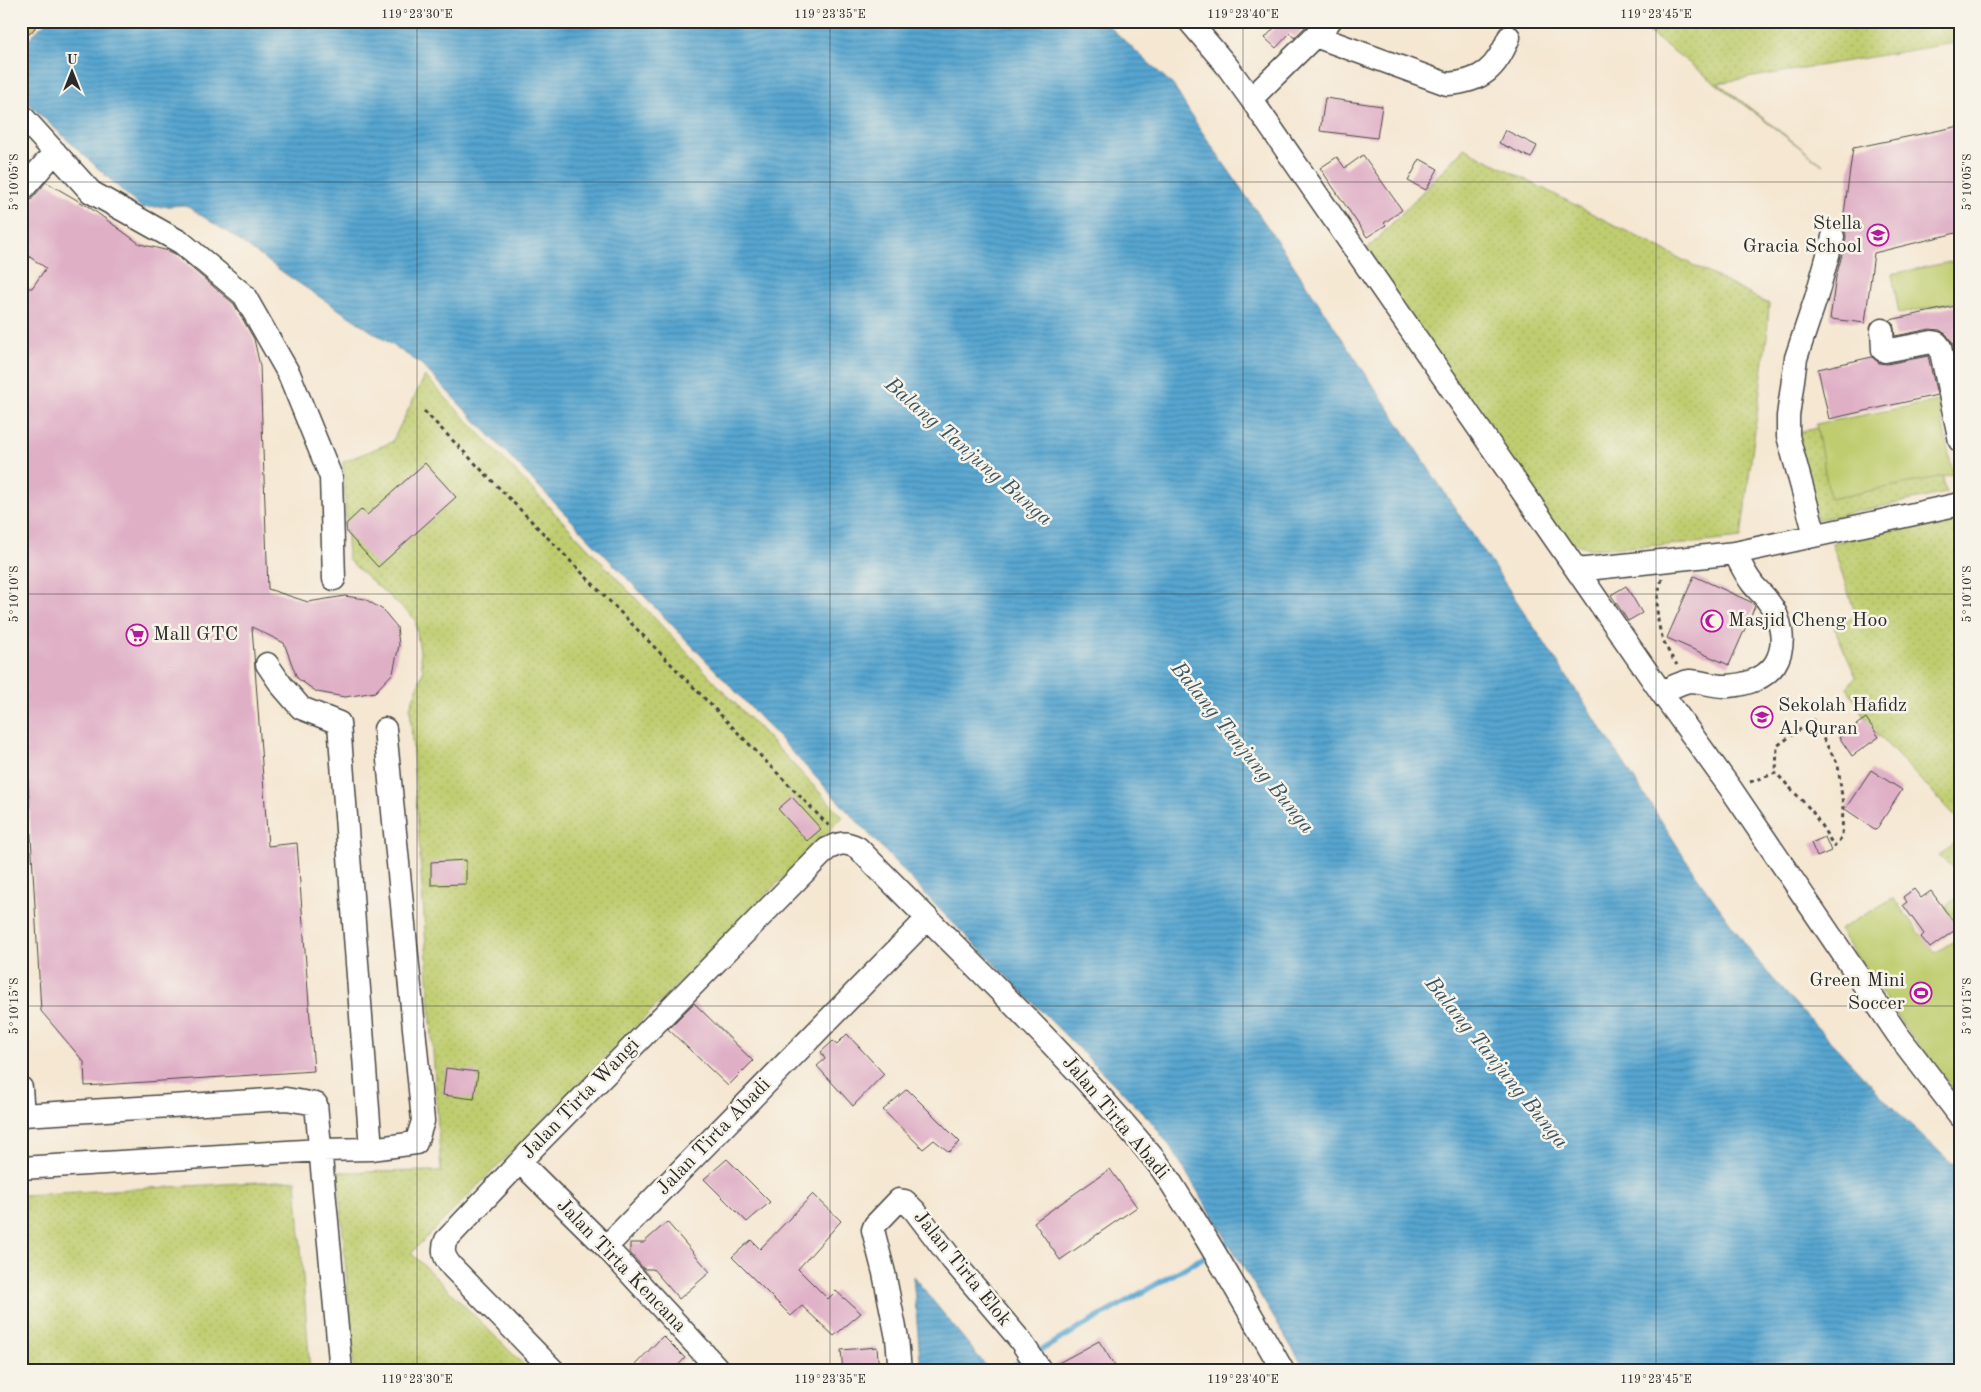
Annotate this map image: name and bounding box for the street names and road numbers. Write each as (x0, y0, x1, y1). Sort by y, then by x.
street label: Jalan Tirta Wangi (518, 1035, 644, 1163)
street label: Jalan Tirta Abadi (1058, 1053, 1172, 1183)
street label: Jalan Tirta Abadi (653, 1075, 775, 1199)
street label: Jalan Tirta Kencana (552, 1195, 690, 1337)
street label: Jalan Tirta Elok (909, 1207, 1015, 1331)

